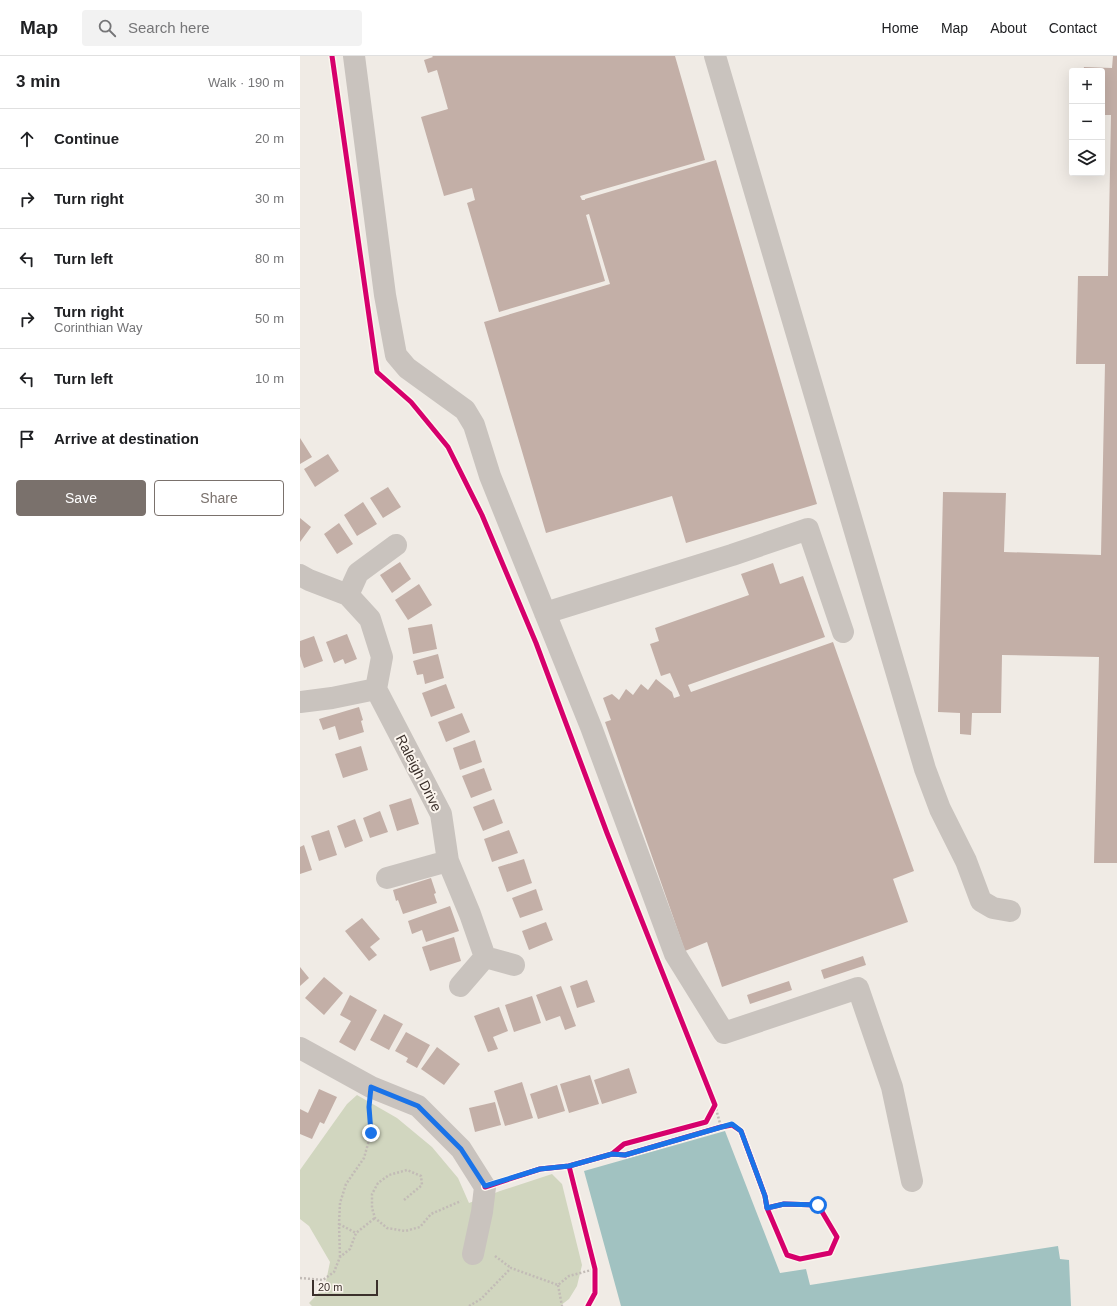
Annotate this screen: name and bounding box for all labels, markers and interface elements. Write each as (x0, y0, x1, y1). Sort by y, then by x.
search box (82, 10, 362, 46)
text: Map (20, 17, 58, 38)
icon: search (96, 17, 118, 39)
text: Search here (128, 19, 210, 36)
text: Home (882, 20, 919, 36)
text: Map (941, 20, 968, 36)
text: About (990, 20, 1027, 36)
text: Contact (1049, 20, 1097, 36)
map controls (1069, 68, 1105, 176)
button: + (1069, 68, 1105, 104)
text: 3 min (16, 72, 60, 91)
text: Walk · 190 m (208, 75, 284, 90)
button: − (1069, 104, 1105, 140)
icon: ahead (16, 128, 38, 150)
text: Continue (54, 130, 119, 147)
text: 20 m (255, 131, 284, 146)
button: layers (1069, 140, 1105, 176)
icon: right (16, 188, 38, 210)
text: Turn right (54, 190, 124, 207)
text: 30 m (255, 191, 284, 206)
icon: left (16, 248, 38, 270)
text: Turn left (54, 250, 113, 267)
text: 80 m (255, 251, 284, 266)
text: Turn right (54, 303, 124, 320)
icon: right (16, 308, 38, 330)
text: 50 m (255, 311, 284, 326)
text: Corinthian Way (54, 320, 142, 335)
icon: left (16, 368, 38, 390)
text: Turn left (54, 370, 113, 387)
text: 10 m (255, 371, 284, 386)
icon: arrive (16, 428, 38, 450)
text: Arrive at destination (54, 430, 199, 447)
button: Save (16, 480, 146, 516)
button: Share (154, 480, 284, 516)
street label: Raleigh Drive (393, 732, 445, 814)
route end (362, 1124, 380, 1142)
route start (809, 1196, 827, 1214)
scale bar (312, 1278, 378, 1297)
text: 20 m (318, 1281, 342, 1293)

